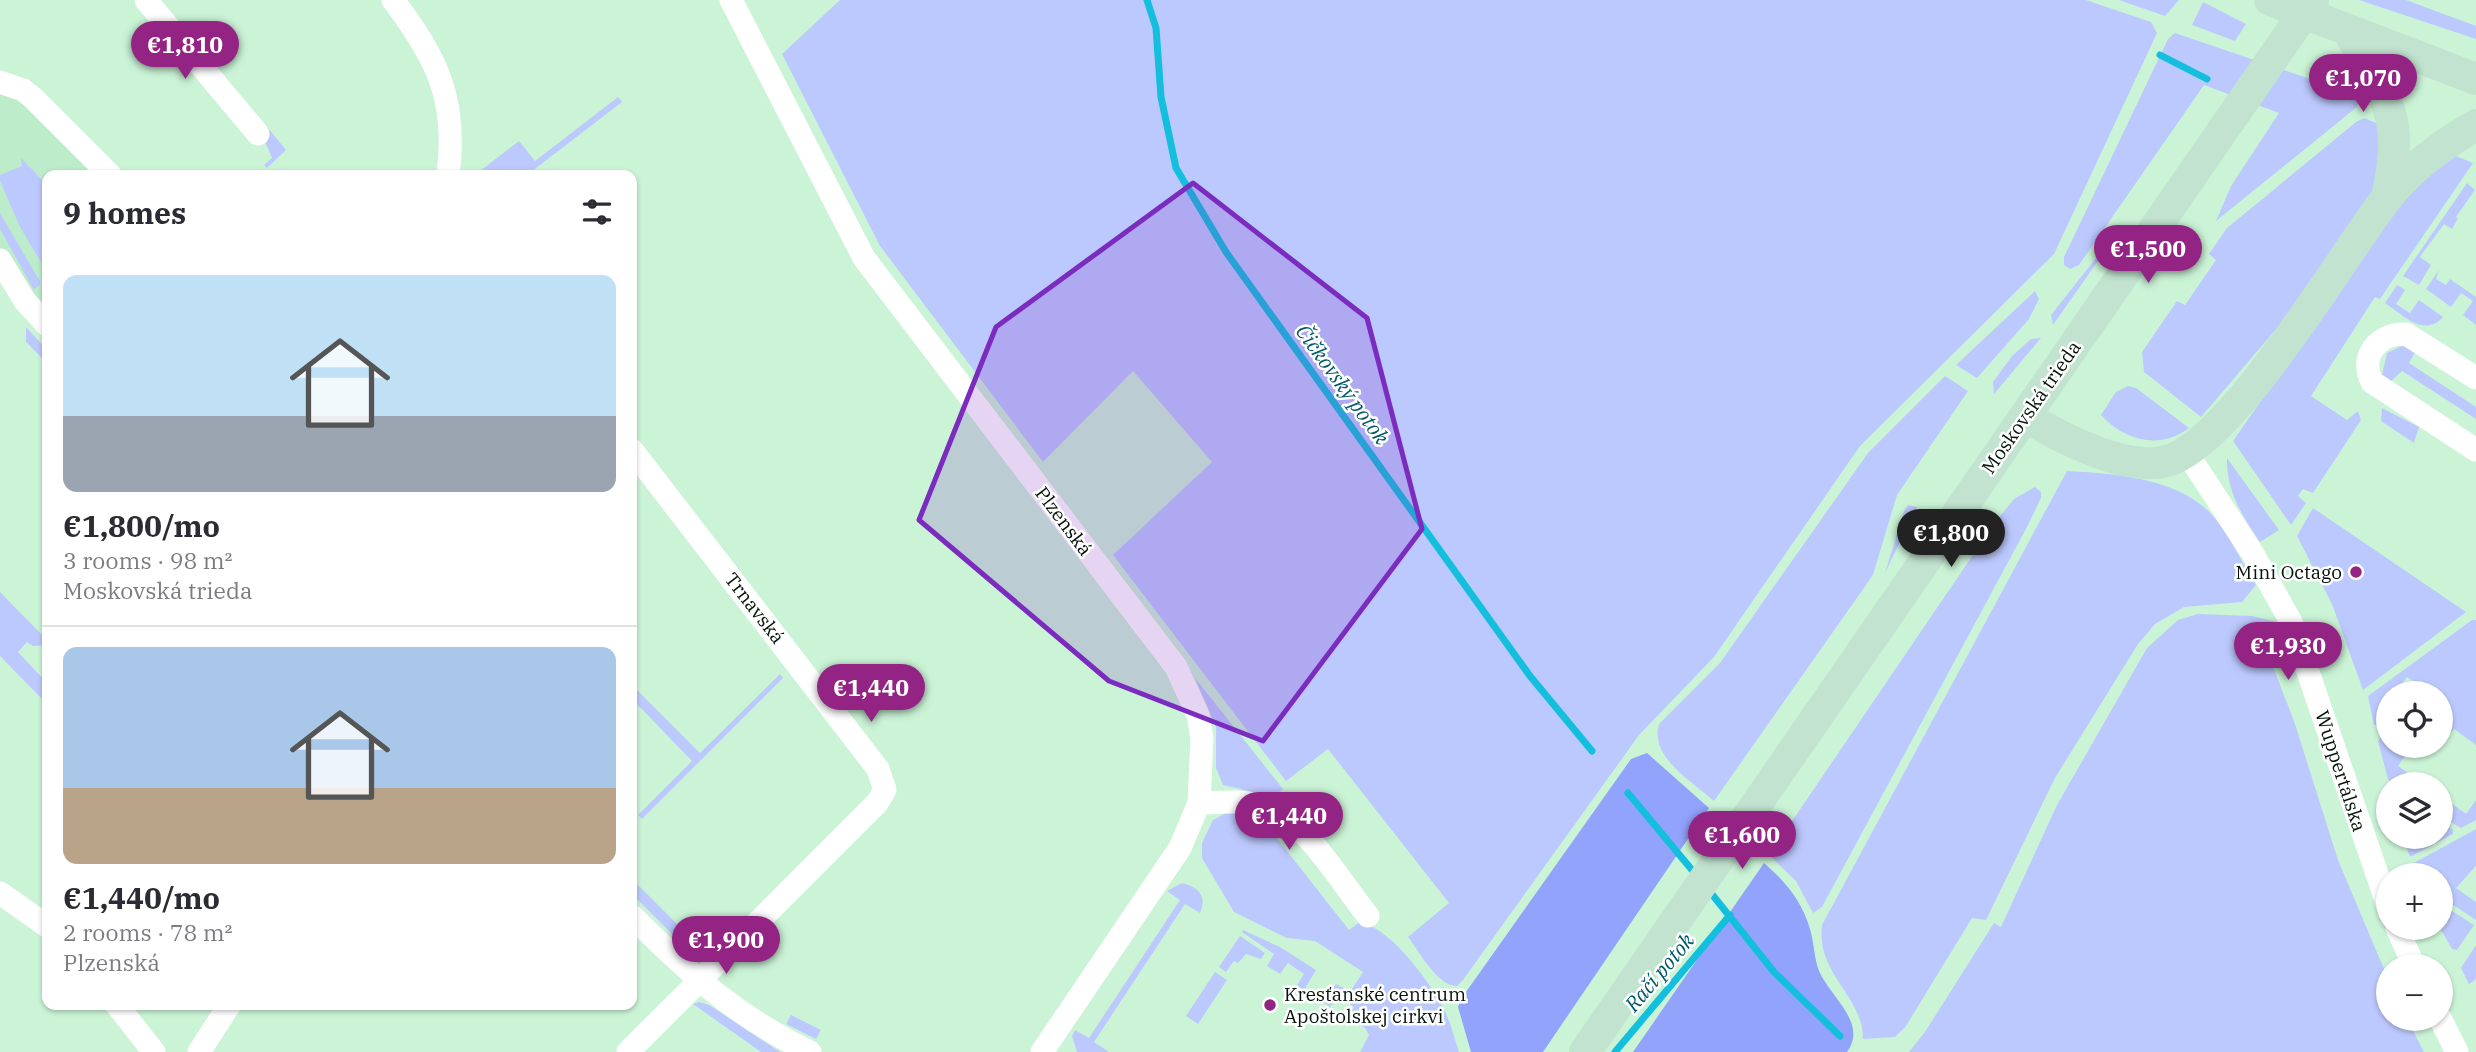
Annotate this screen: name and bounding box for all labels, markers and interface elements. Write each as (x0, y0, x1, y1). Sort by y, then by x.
pin: €1,810 (128, 22, 242, 81)
text: €1,810 (147, 29, 223, 59)
pin: €1,070 (2306, 54, 2420, 114)
text: €1,070 (2325, 62, 2401, 92)
text: 9 homes (63, 193, 186, 232)
icon: filters (578, 193, 616, 231)
pin: €1,500 (2091, 226, 2205, 285)
text: €1,500 (2110, 233, 2186, 263)
water label: Čičkovský potok (1290, 318, 1397, 450)
icon: home (277, 320, 403, 446)
street label: Moskovská trieda (1976, 336, 2086, 478)
street label: Plzenská (1030, 482, 1098, 560)
text: €1,800/mo (63, 506, 220, 545)
pin: €1,800 (1894, 510, 2008, 569)
text: €1,800 (1913, 517, 1989, 547)
text: 3 rooms · 98 m² (63, 545, 233, 575)
place label: Mini Octago (2236, 560, 2342, 584)
marker: Mini Octago (2348, 564, 2364, 580)
street label: Trnavská (720, 568, 790, 648)
text: Moskovská trieda (63, 575, 253, 605)
pin: €1,930 (2231, 622, 2345, 682)
text: €1,930 (2250, 630, 2326, 660)
pin: €1,440 (814, 664, 928, 724)
text: €1,440 (833, 672, 909, 702)
map controls (2376, 681, 2453, 1031)
button: locate (2376, 681, 2453, 758)
icon: home (277, 692, 403, 818)
street label: Wuppertálska (2310, 707, 2372, 835)
button: layers (2376, 772, 2453, 849)
pin: €1,440 (1232, 792, 1346, 852)
text: €1,440 (1251, 800, 1327, 830)
pin: €1,600 (1685, 812, 1799, 871)
text: €1,600 (1704, 819, 1780, 849)
button: + (2376, 863, 2453, 940)
text: €1,440/mo (63, 878, 220, 917)
pin: €1,900 (669, 916, 783, 976)
text: 2 rooms · 78 m² (63, 917, 233, 947)
text: €1,900 (688, 924, 764, 954)
water label: Račí potok (1617, 926, 1701, 1018)
text: Plzenská (63, 947, 160, 977)
button: − (2376, 954, 2453, 1031)
place label: Kresťanské centrum Apoštolskej cirkvi (1284, 982, 1466, 1028)
marker: Kresťanské centrum Apoštolskej cirkvi (1262, 997, 1278, 1013)

